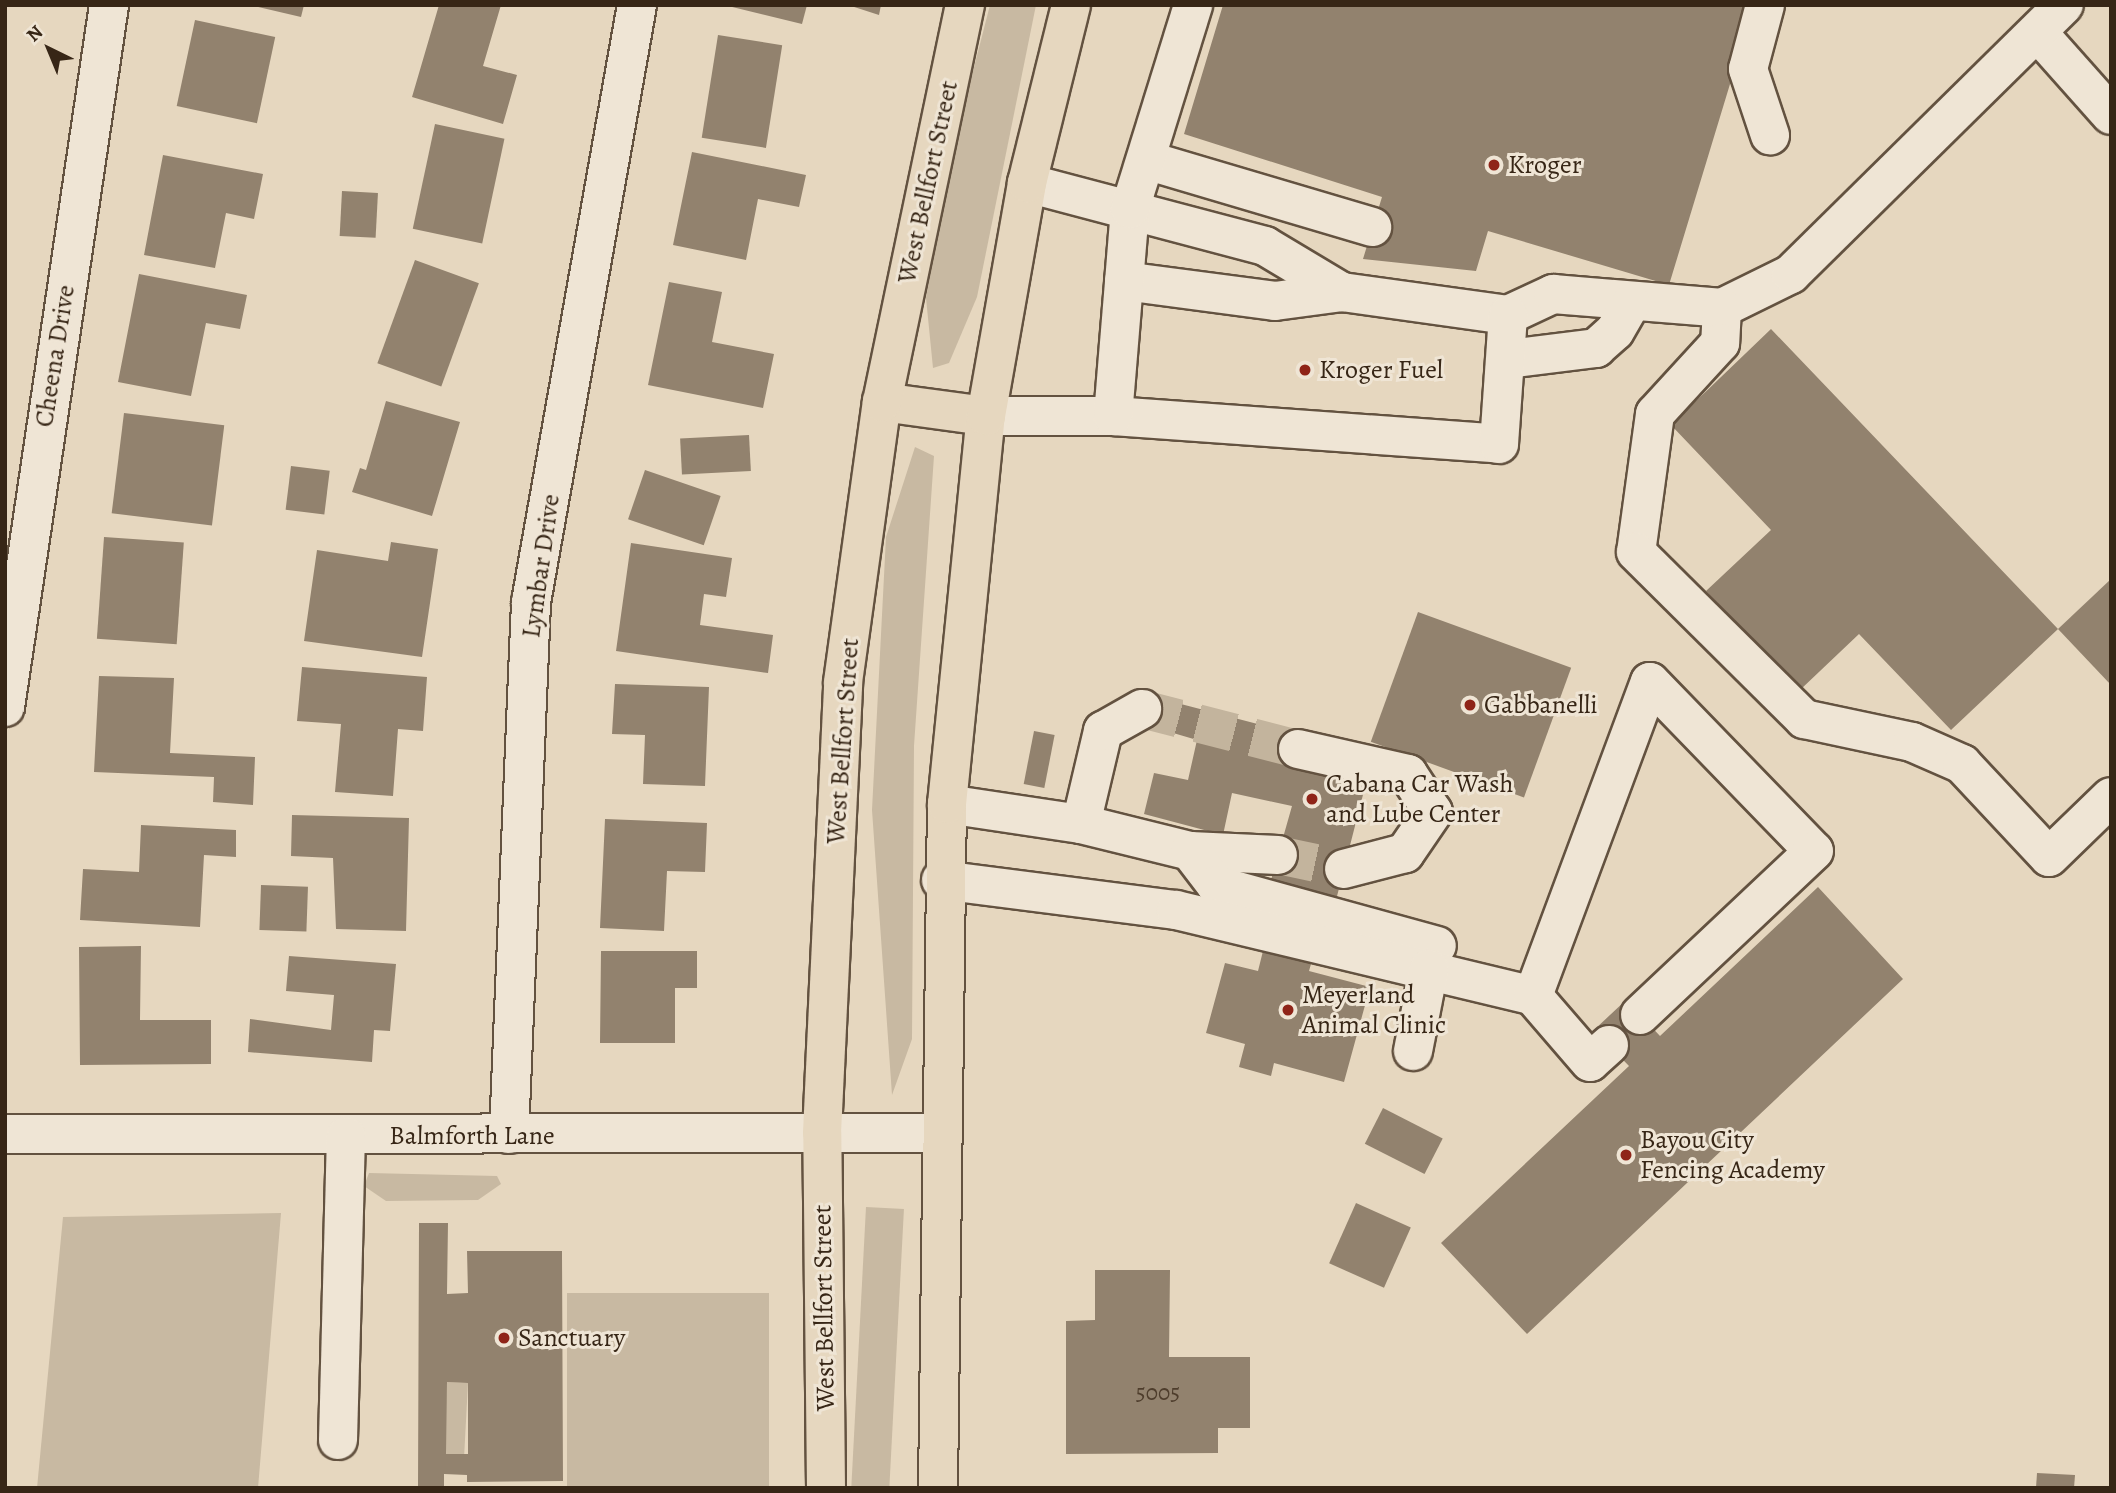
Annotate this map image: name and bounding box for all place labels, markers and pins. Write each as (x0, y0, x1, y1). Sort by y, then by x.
place label: Kroger (1508, 149, 1582, 181)
marker: Kroger (1486, 157, 1502, 173)
place label: Kroger Fuel (1319, 354, 1443, 386)
marker: Kroger Fuel (1297, 362, 1313, 378)
place label: Gabbanelli (1484, 689, 1598, 721)
marker: Gabbanelli (1462, 697, 1478, 713)
place label: Cabana Car Wash and Lube Center (1326, 768, 1513, 830)
marker: Cabana Car Wash and Lube Center (1304, 791, 1320, 807)
place label: Meyerland Animal Clinic (1302, 979, 1446, 1040)
marker: Meyerland Animal Clinic (1280, 1002, 1296, 1018)
place label: Bayou City Fencing Academy (1640, 1124, 1825, 1186)
marker: Bayou City Fencing Academy (1618, 1147, 1634, 1163)
place label: Sanctuary (518, 1322, 625, 1354)
marker: Sanctuary (496, 1330, 512, 1346)

